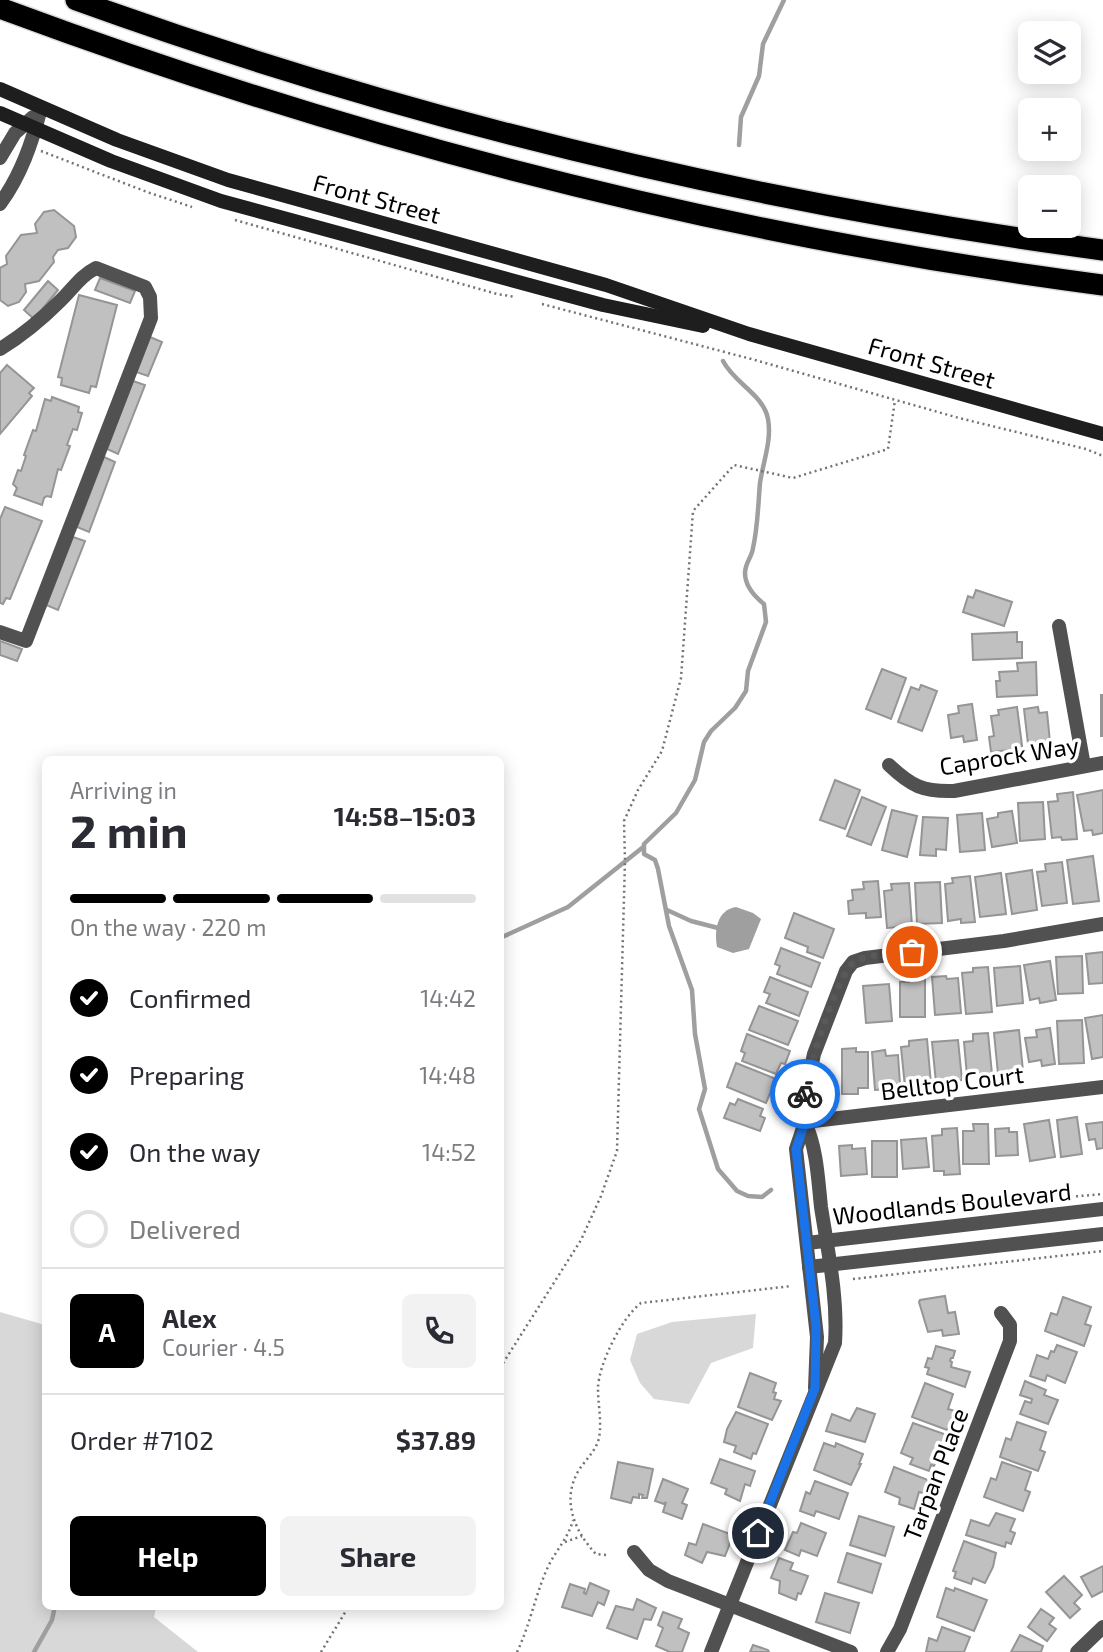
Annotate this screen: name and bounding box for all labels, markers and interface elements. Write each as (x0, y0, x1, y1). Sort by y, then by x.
map controls (1018, 21, 1081, 238)
button: layers (1018, 21, 1081, 84)
button: + (1018, 98, 1081, 161)
street label: Front Street (310, 167, 444, 229)
button: − (1018, 175, 1081, 238)
street label: Front Street (865, 330, 999, 394)
street label: Caprock Way (937, 730, 1081, 780)
text: Arriving in (70, 776, 177, 804)
text: 14:58–15:03 (334, 800, 476, 831)
text: 2 min (70, 802, 188, 857)
text: On the way · 220 m (70, 913, 266, 941)
pin (882, 922, 942, 982)
icon: bag (893, 933, 931, 971)
icon: check (70, 979, 108, 1017)
text: Confirmed (129, 982, 252, 1013)
text: 14:42 (420, 984, 476, 1012)
icon: check (70, 1056, 108, 1094)
text: Preparing (129, 1059, 244, 1090)
courier (770, 1059, 840, 1129)
street label: Belltop Court (879, 1059, 1025, 1105)
text: 14:48 (419, 1061, 476, 1089)
icon: bike (786, 1075, 824, 1113)
icon: check (70, 1133, 108, 1171)
text: On the way (129, 1136, 260, 1167)
text: 14:52 (422, 1138, 476, 1166)
street label: Woodlands Boulevard (831, 1176, 1073, 1230)
text: Delivered (129, 1213, 241, 1244)
button: phone (402, 1294, 476, 1368)
text: Alex (162, 1302, 217, 1333)
text: A (99, 1316, 115, 1347)
text: Courier · 4.5 (162, 1333, 285, 1361)
street label: Tarpan Place (896, 1404, 974, 1544)
text: Order #7102 (70, 1424, 214, 1455)
text: $37.89 (396, 1424, 476, 1455)
pin (728, 1503, 788, 1563)
icon: home (739, 1514, 777, 1552)
button: Help (70, 1516, 266, 1596)
button: Share (280, 1516, 476, 1596)

